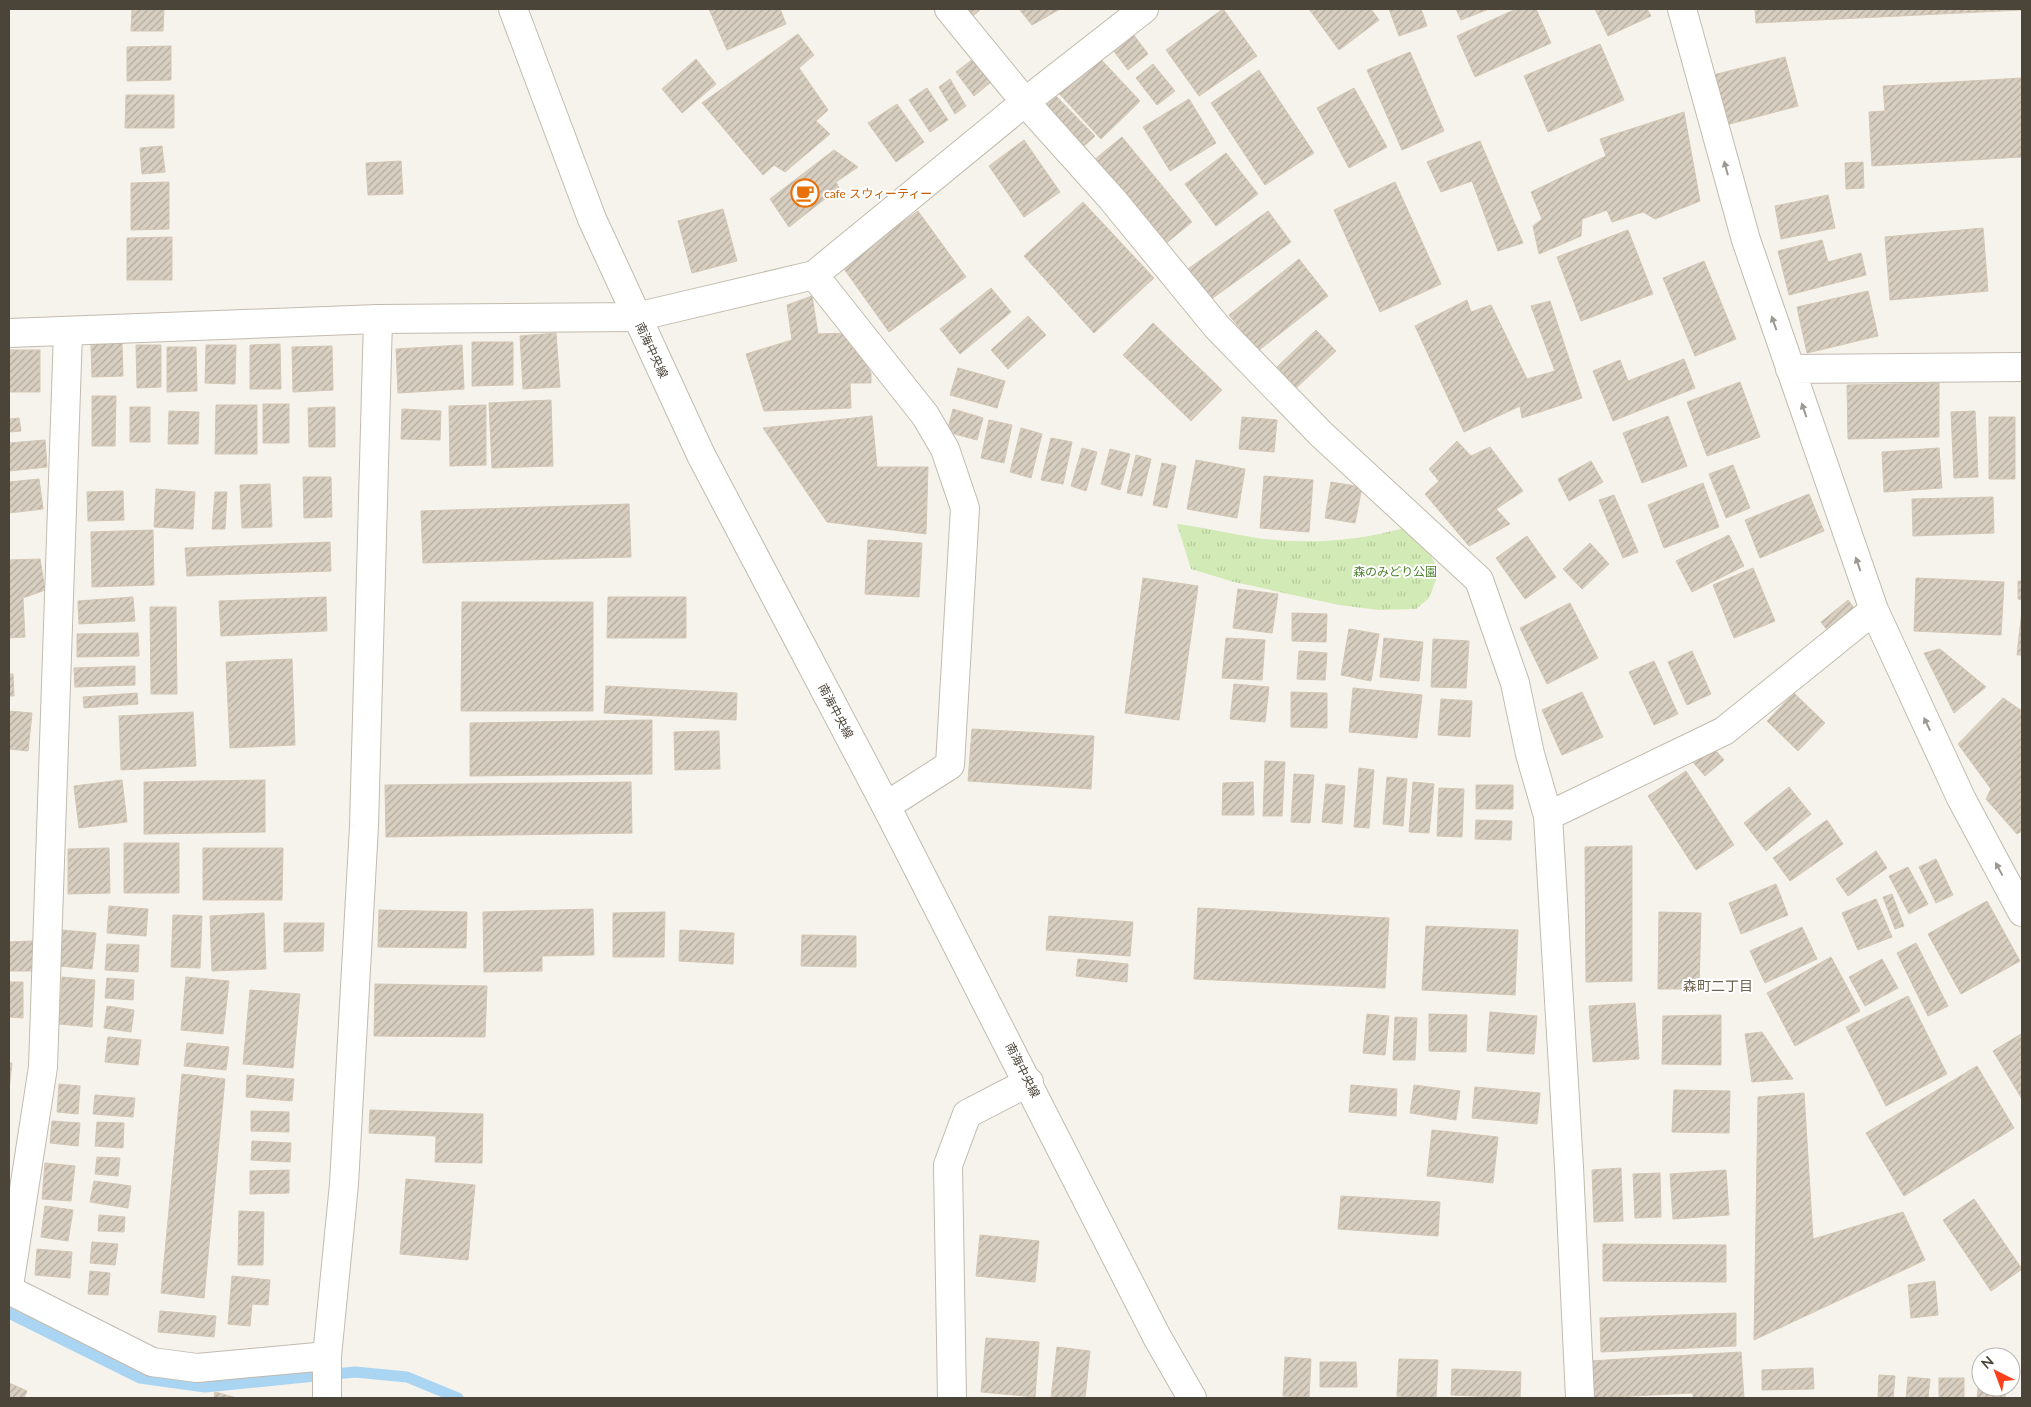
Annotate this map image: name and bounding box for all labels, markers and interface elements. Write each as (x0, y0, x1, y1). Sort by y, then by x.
one-way arrow (1722, 160, 1730, 175)
cafe icon: cafe スウィーティー (790, 178, 820, 208)
place label: cafe スウィーティー (824, 186, 932, 201)
one-way arrow (1770, 315, 1778, 330)
street label: 南海中央線 (633, 320, 671, 380)
one-way arrow (1800, 402, 1808, 417)
one-way arrow (1854, 556, 1861, 571)
park label: 森のみどり公園 (1353, 564, 1437, 579)
street label: 南海中央線 (815, 681, 857, 741)
one-way arrow (1922, 717, 1930, 731)
one-way arrow (1995, 862, 2003, 876)
district label: 森町二丁目 (1683, 977, 1753, 994)
street label: 南海中央線 (1003, 1040, 1043, 1100)
north arrow (1971, 1347, 2021, 1397)
text: N (1977, 1352, 1997, 1372)

